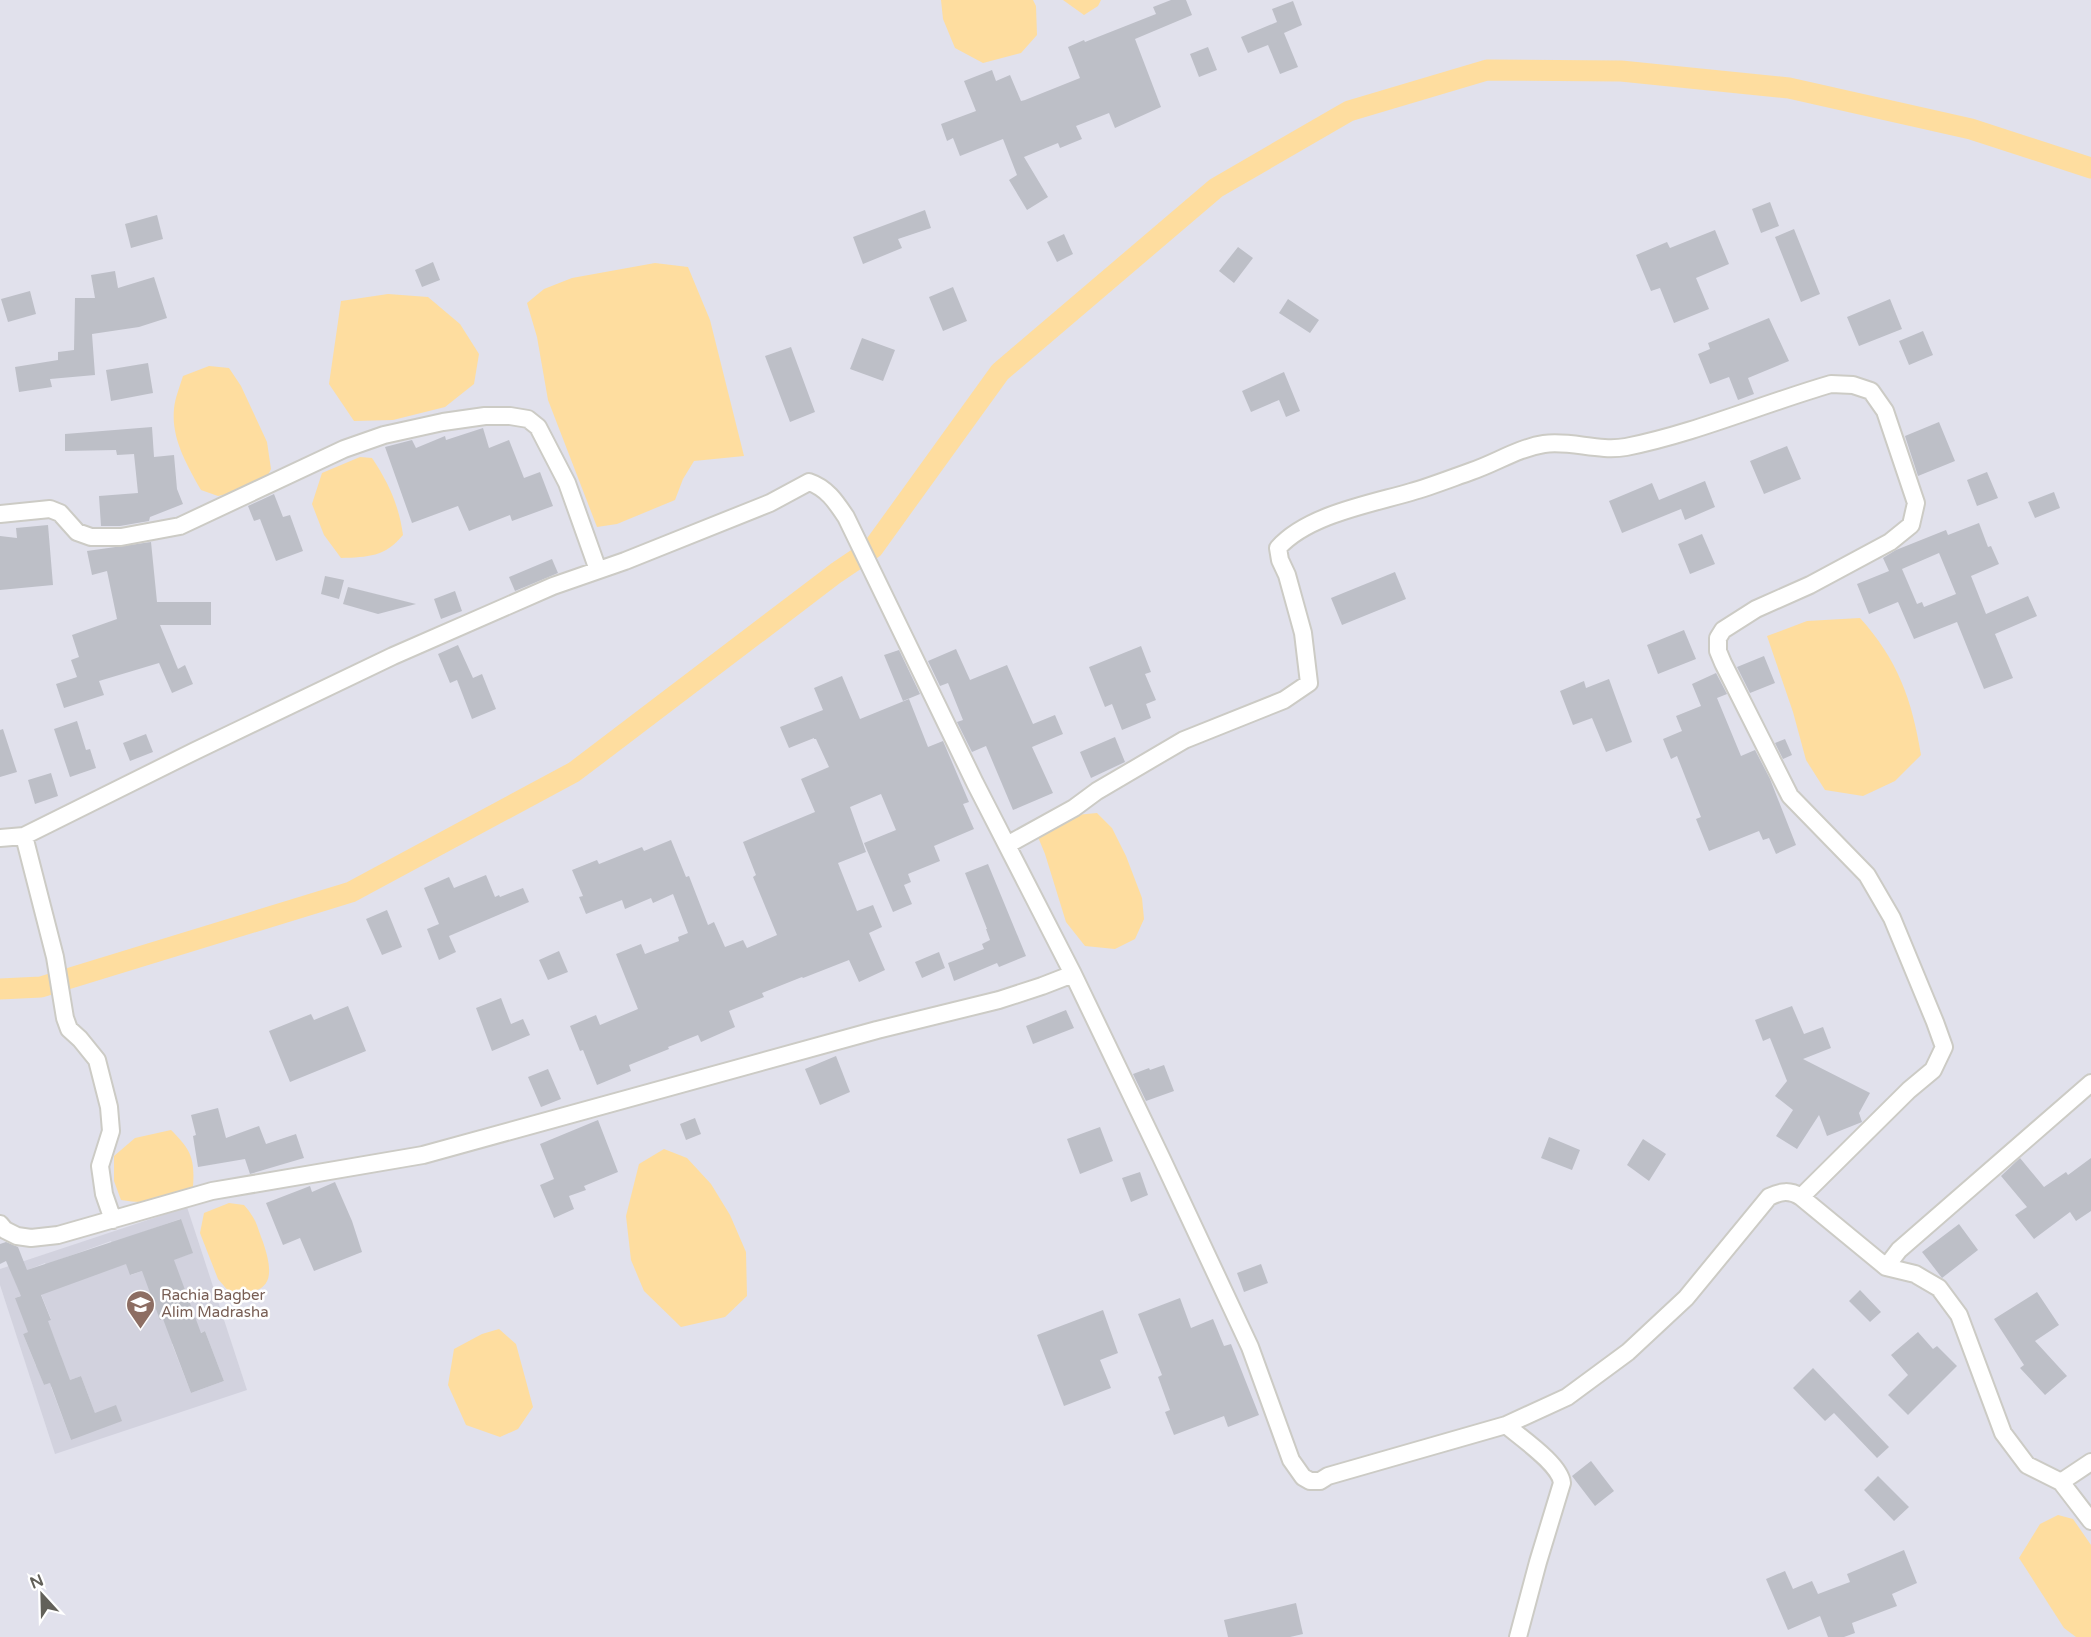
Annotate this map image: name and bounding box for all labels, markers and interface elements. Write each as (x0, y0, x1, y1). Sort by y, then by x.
place label: Rachia Bagber Alim Madrasha (161, 1286, 269, 1321)
school or university icon: Rachia Bagber Alim Madrasha (124, 1288, 156, 1330)
north arrow (12, 1565, 72, 1625)
text: N (27, 1570, 46, 1594)

